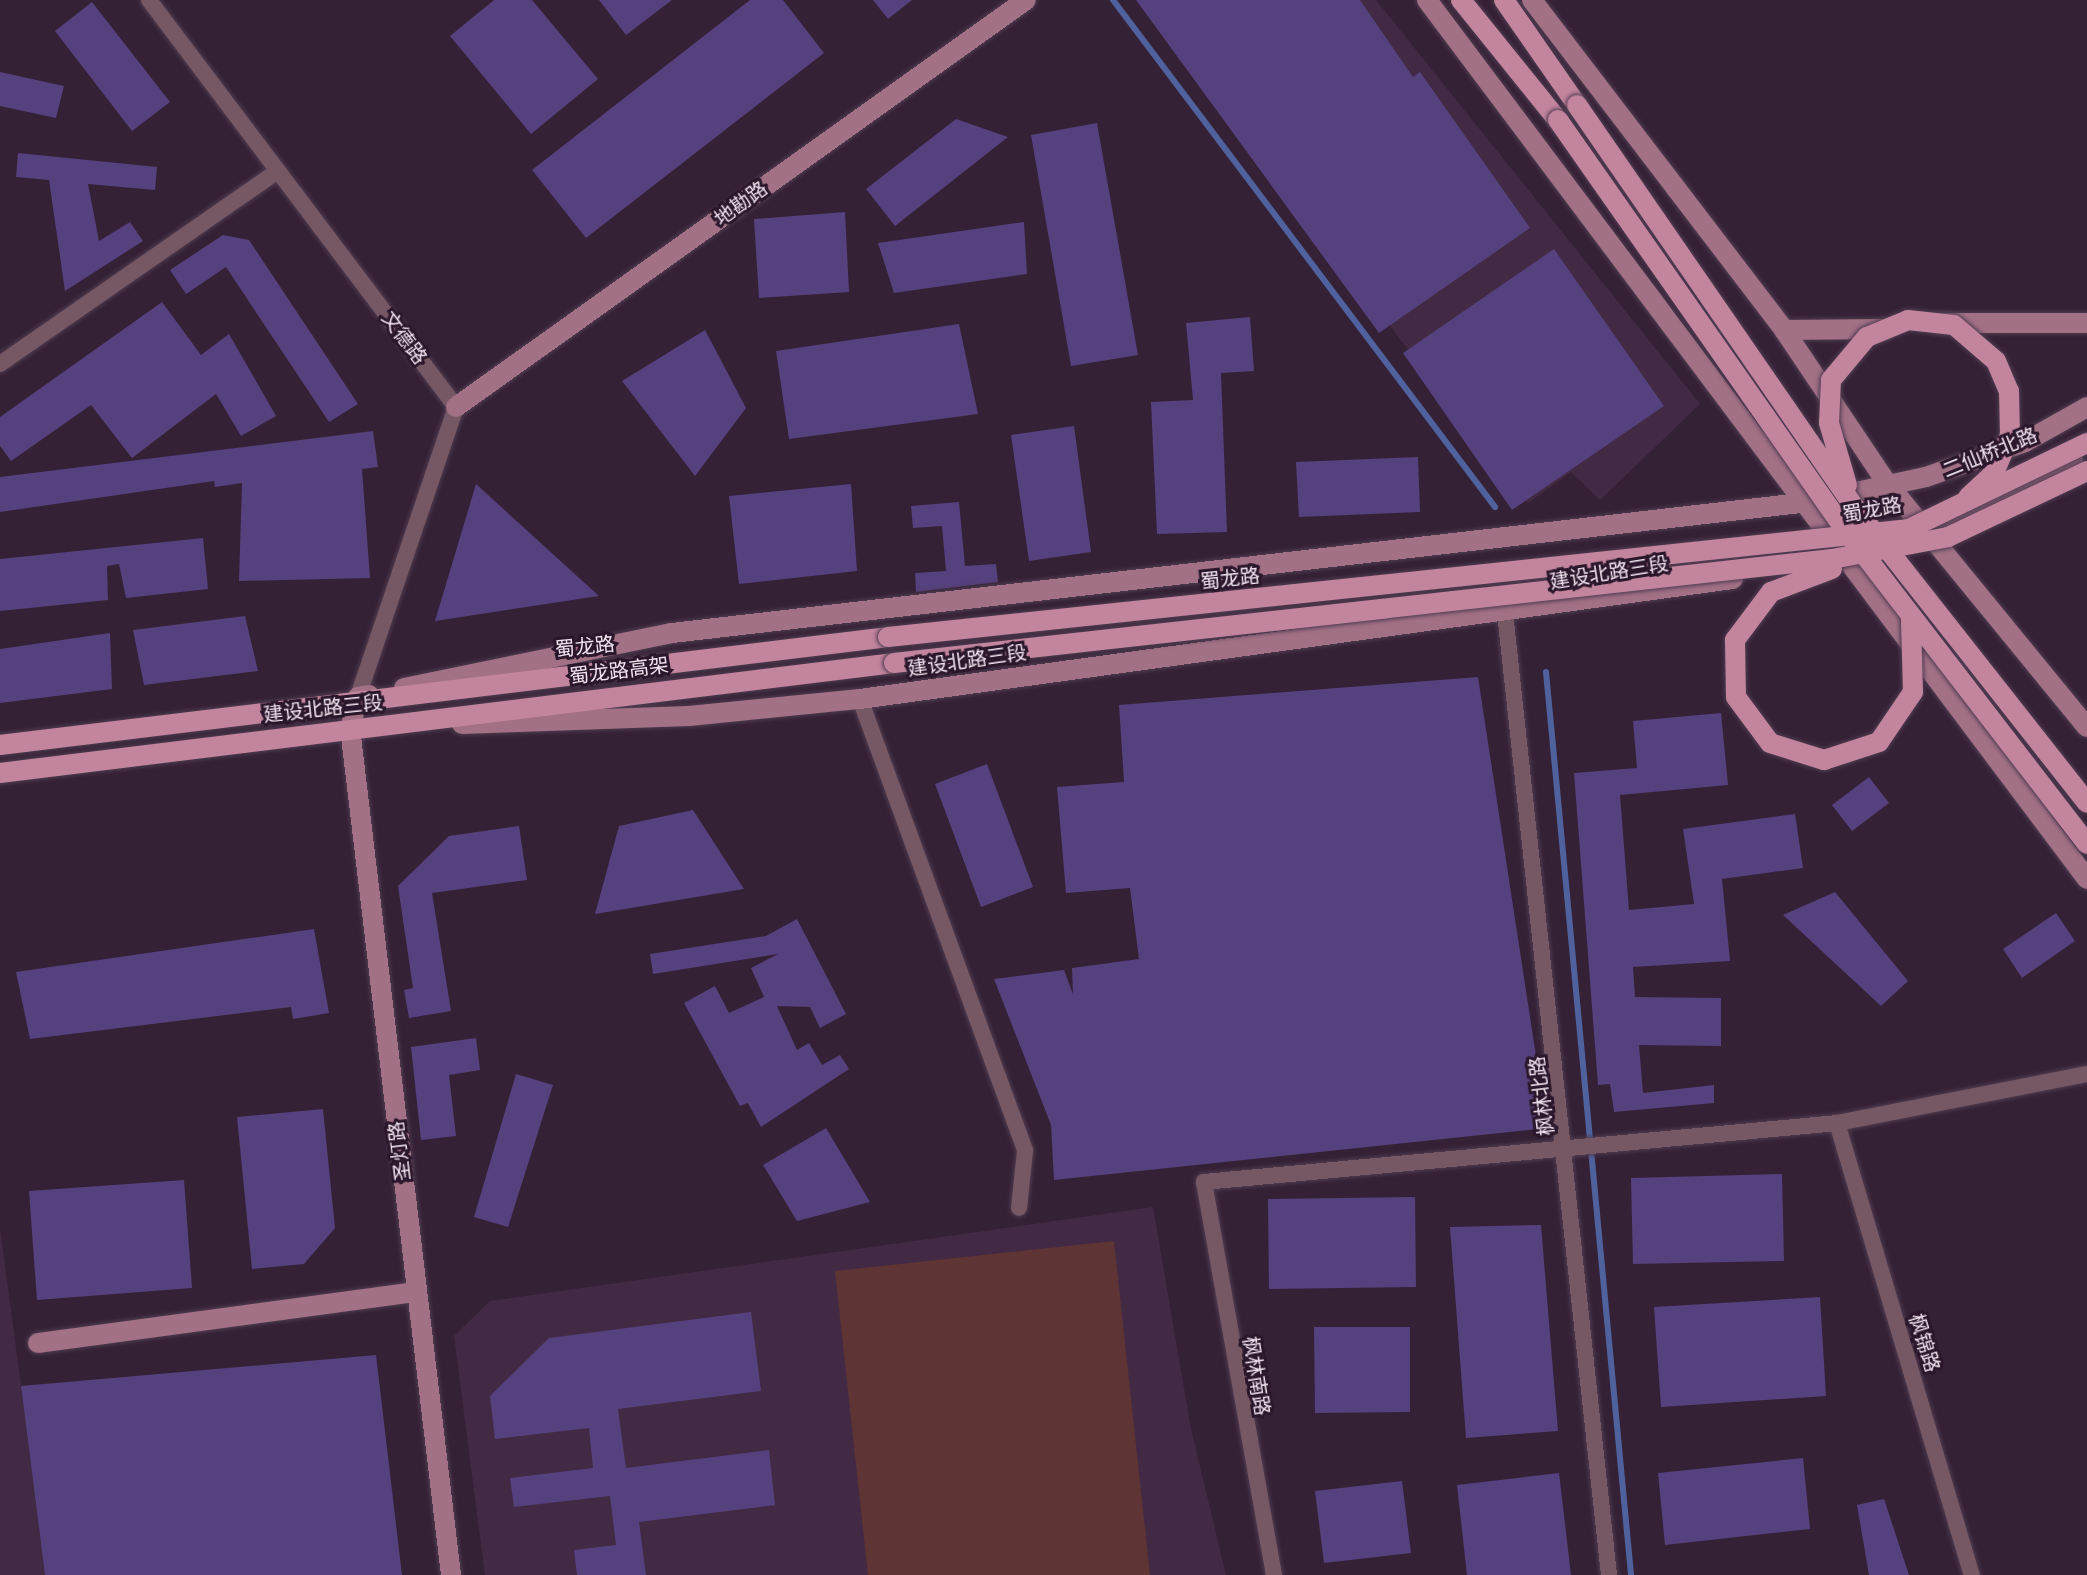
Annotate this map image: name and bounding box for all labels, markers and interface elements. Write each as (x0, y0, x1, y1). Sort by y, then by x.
street label: 地勘路 (710, 177, 772, 231)
street label: 文德路 (376, 307, 432, 369)
street label: 二仙桥北路 (1939, 423, 2041, 483)
street label: 蜀龙路 (1840, 493, 1904, 527)
street label: 建设北路三段 (1548, 552, 1670, 594)
street label: 蜀龙路 (1199, 564, 1261, 594)
street label: 蜀龙路 (554, 632, 616, 662)
street label: 建设北路三段 (906, 641, 1028, 681)
street label: 蜀龙路高架 (568, 653, 670, 689)
street label: 建设北路三段 (262, 691, 384, 727)
street label: 枫林北路 (1525, 1055, 1559, 1137)
street label: 圣灯路 (384, 1120, 416, 1182)
street label: 枫锦路 (1904, 1311, 1944, 1375)
street label: 枫林南路 (1238, 1335, 1274, 1417)

